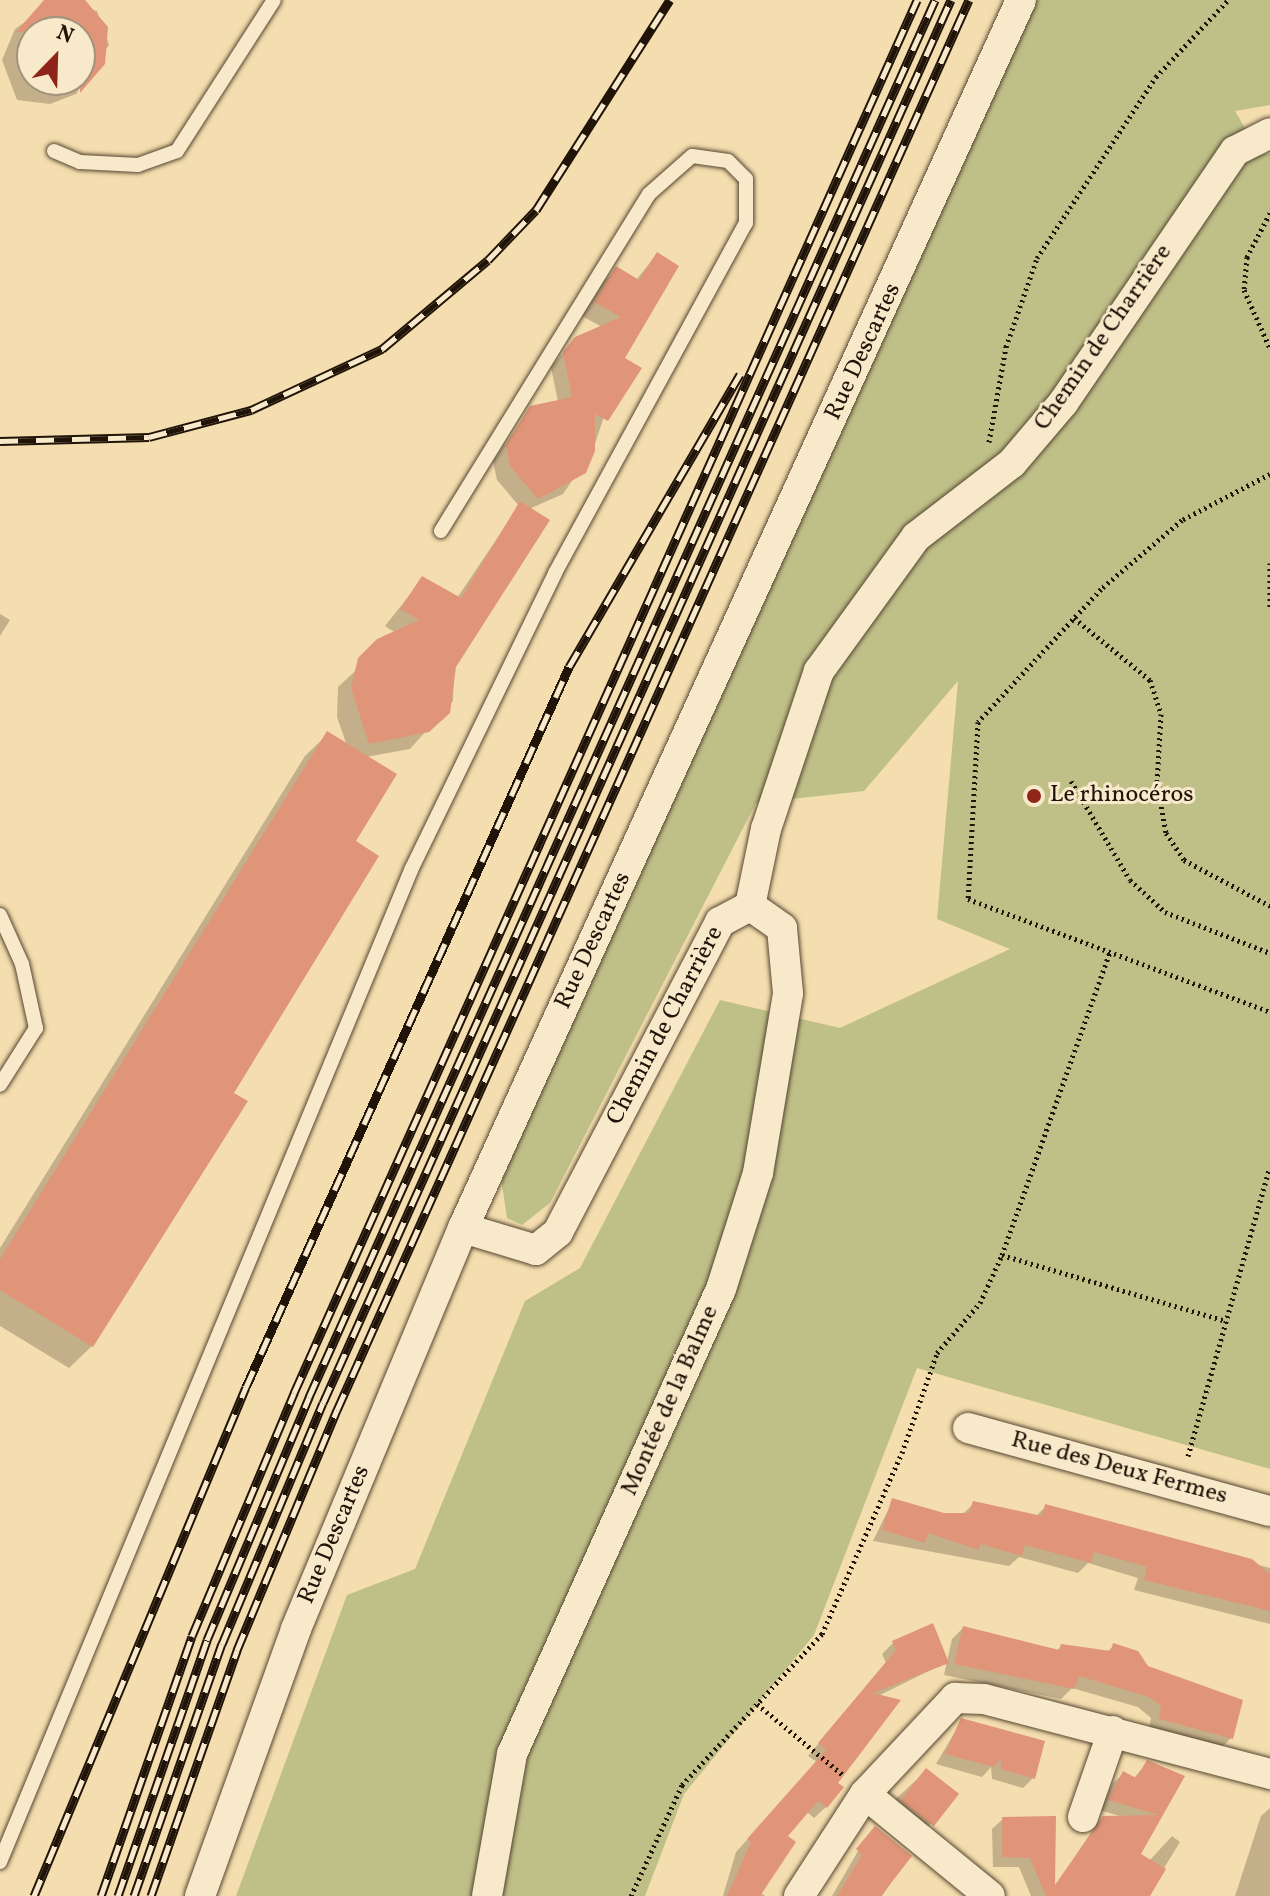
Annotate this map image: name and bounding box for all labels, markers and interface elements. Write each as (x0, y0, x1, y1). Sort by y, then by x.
north arrow (16, 16, 96, 96)
text: N (51, 18, 78, 53)
street label: Chemin de Charrière (1029, 239, 1179, 437)
street label: Rue Descartes (820, 279, 908, 425)
place label: Le rhinocéros (1050, 782, 1193, 810)
marker: Le rhinocéros (1025, 787, 1043, 805)
street label: Rue Descartes (550, 868, 638, 1014)
street label: Chemin de Charrière (601, 922, 731, 1130)
street label: Montée de la Balme (616, 1301, 726, 1501)
street label: Rue des Deux Fermes (1008, 1426, 1230, 1512)
street label: Rue Descartes (293, 1461, 377, 1609)

